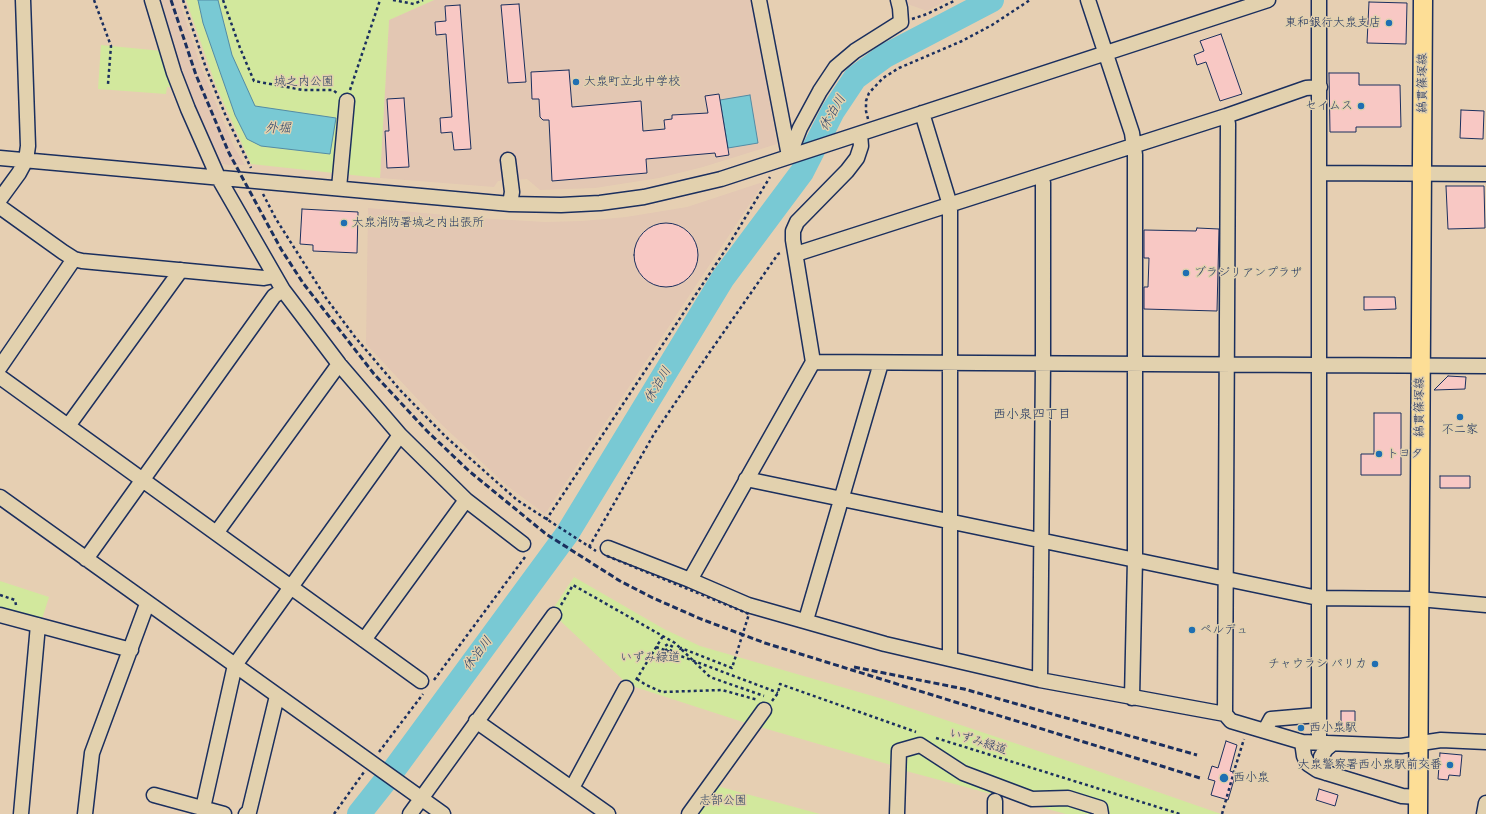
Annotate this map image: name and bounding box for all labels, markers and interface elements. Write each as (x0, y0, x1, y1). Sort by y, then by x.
place label: 東和銀行大泉支店 (1285, 16, 1381, 30)
marker: 東和銀行大泉支店 (1384, 18, 1394, 28)
street label: 綿貫篠塚線 (1416, 53, 1430, 113)
park label: 城之内公園 (274, 75, 334, 89)
place label: 大泉町立北中学校 (584, 75, 680, 89)
marker: 大泉町立北中学校 (571, 77, 581, 87)
water label: 休泊川 (816, 92, 850, 134)
place label: セイムス (1305, 99, 1353, 113)
marker: セイムス (1356, 101, 1366, 111)
water label: 外堀 (265, 121, 291, 137)
place label: 大泉消防署城之内出張所 (352, 216, 484, 230)
marker: 大泉消防署城之内出張所 (339, 218, 349, 228)
place label: ブラジリアンプラザ (1194, 266, 1302, 280)
marker: ブラジリアンプラザ (1181, 268, 1191, 278)
water label: 休泊川 (641, 364, 675, 406)
street label: 綿貫篠塚線 (1413, 377, 1427, 437)
district label: 西小泉四丁目 (993, 407, 1071, 423)
marker: 不二家 (1455, 412, 1465, 422)
place label: 不二家 (1442, 423, 1478, 437)
place label: トヨタ (1387, 447, 1423, 461)
marker: トヨタ (1374, 449, 1384, 459)
place label: ペルデュ (1200, 623, 1248, 637)
marker: ペルデュ (1187, 625, 1197, 635)
water label: 休泊川 (460, 634, 496, 674)
park label: いずみ緑道 (620, 651, 680, 665)
place label: チャウラシ パリカ (1268, 657, 1367, 671)
marker: チャウラシ パリカ (1370, 659, 1380, 669)
place label: 西小泉駅 (1309, 721, 1357, 735)
marker: 西小泉駅 (1296, 723, 1306, 733)
street label: いずみ緑道 (947, 726, 1009, 758)
place label: 大泉警察署西小泉駅前交番 (1298, 758, 1442, 772)
marker: 大泉警察署西小泉駅前交番 (1445, 760, 1455, 770)
place label: 西小泉 (1233, 771, 1269, 785)
marker: 西小泉 (1218, 772, 1230, 784)
park label: 志部公園 (699, 794, 747, 808)

